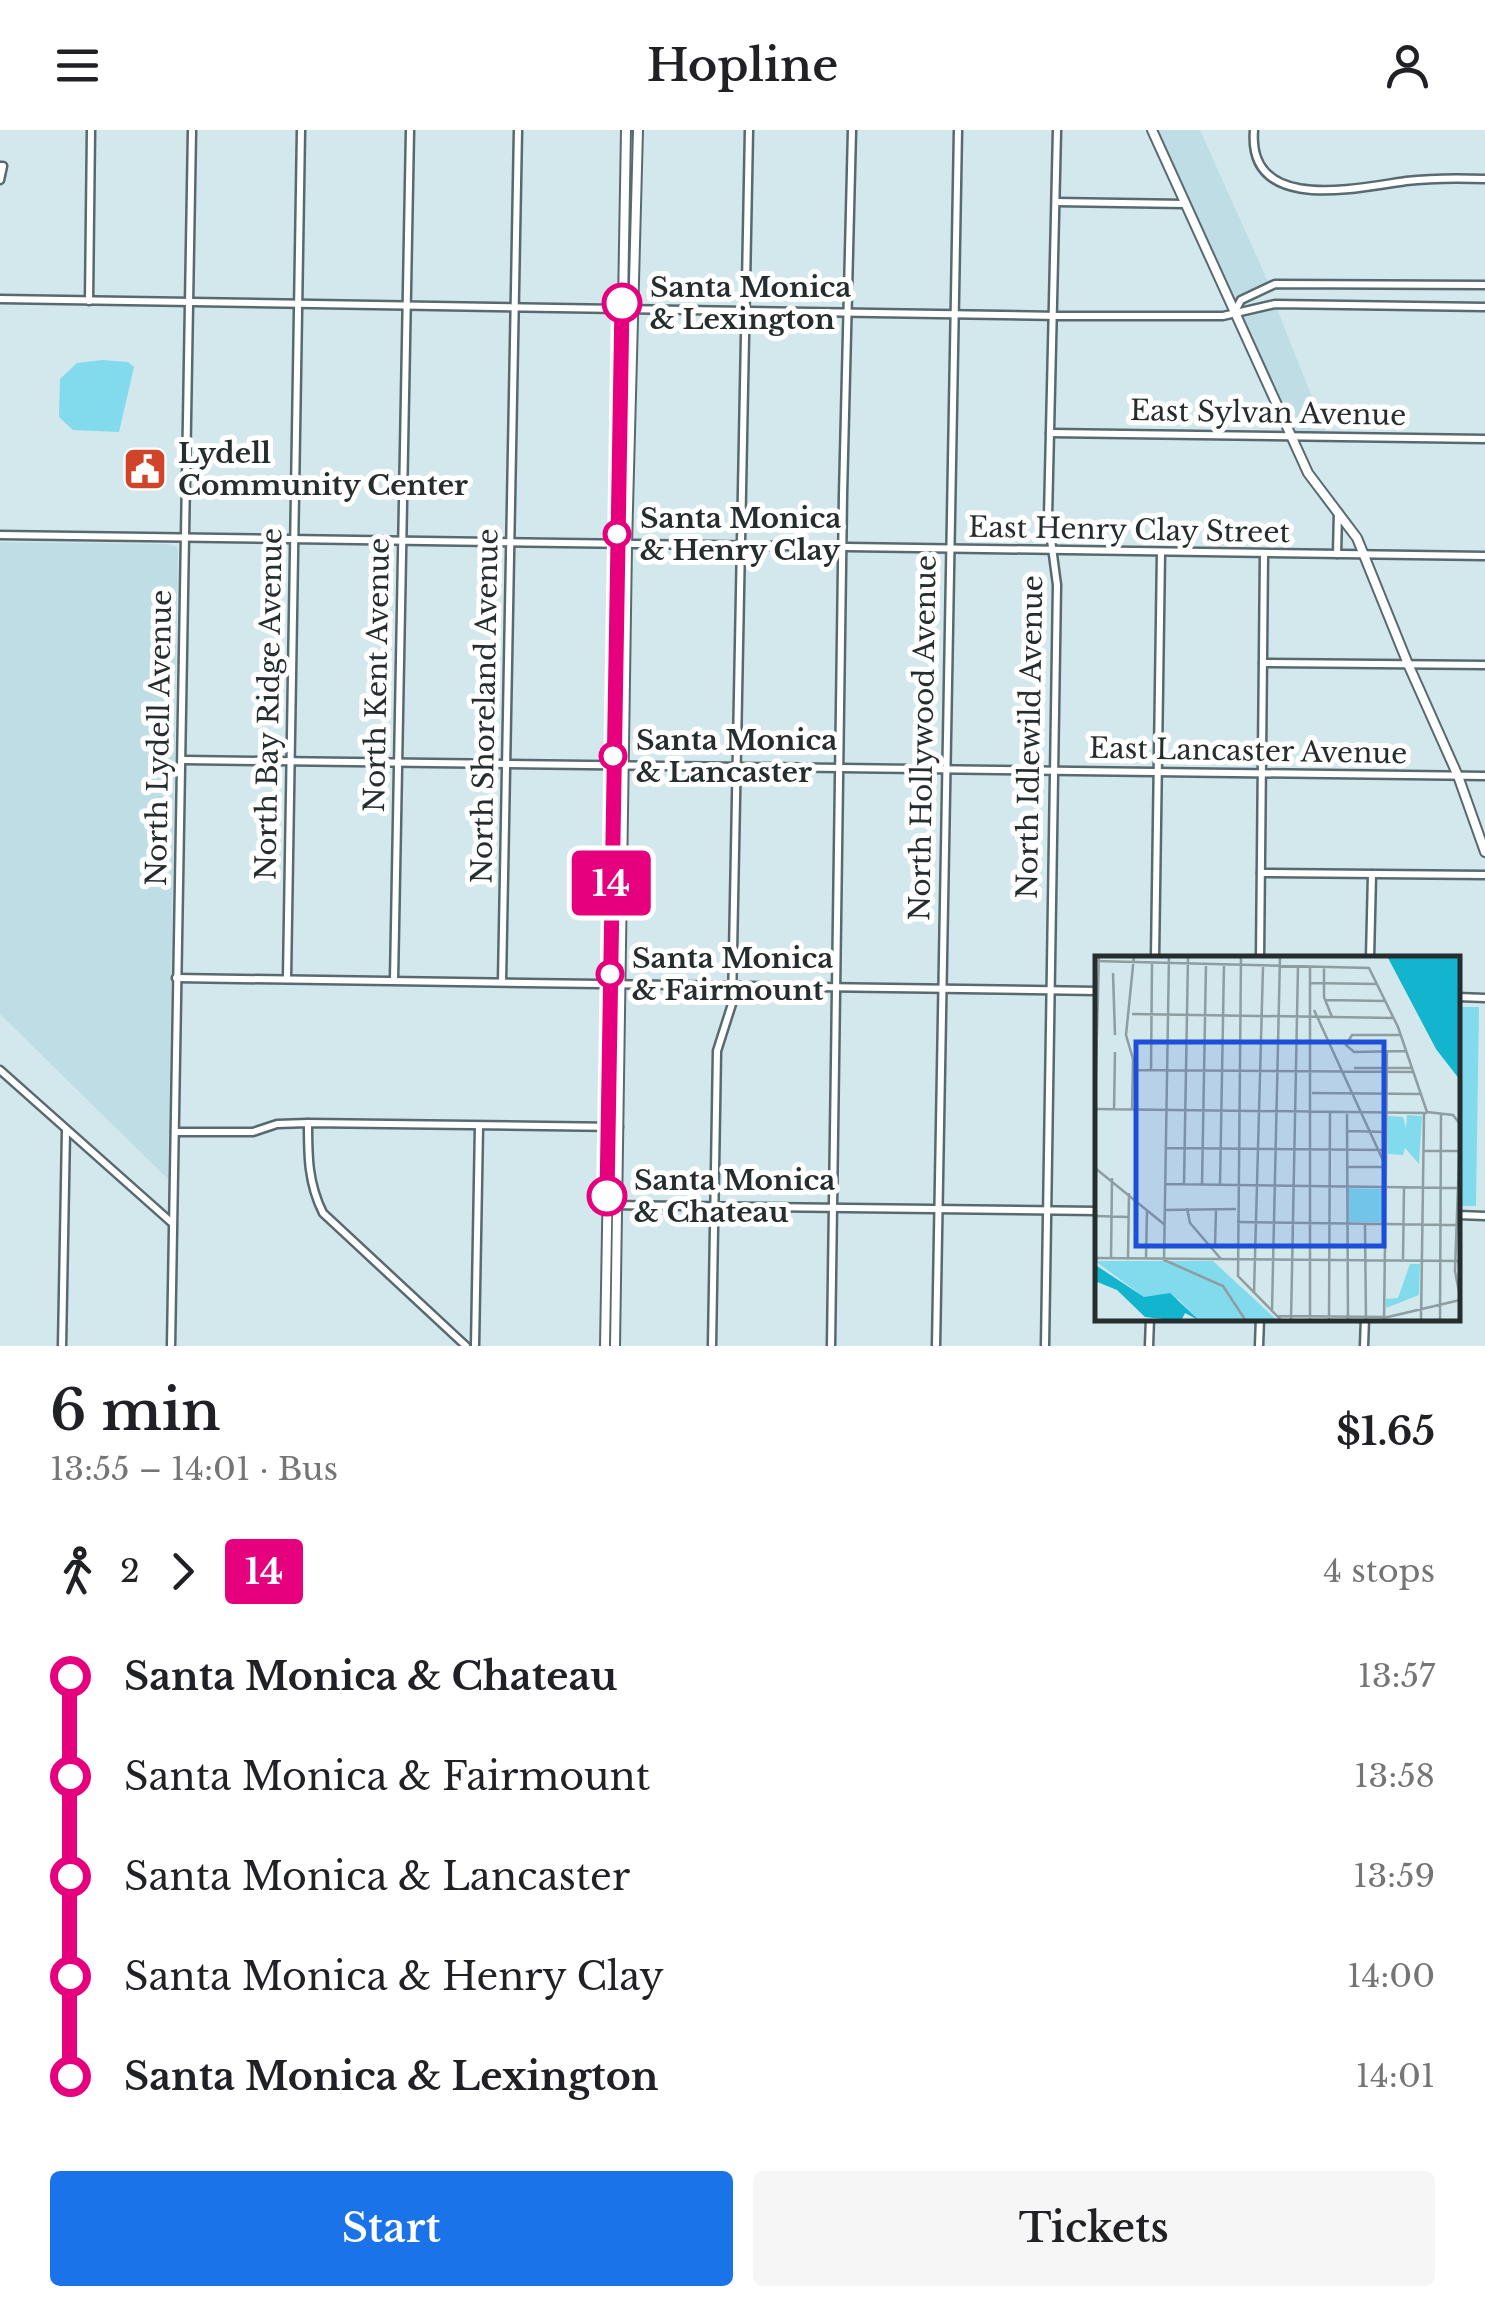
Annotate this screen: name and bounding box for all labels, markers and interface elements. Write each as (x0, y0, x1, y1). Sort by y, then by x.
text: Hopline (647, 37, 838, 93)
icon: menu (50, 38, 105, 93)
icon: person (1380, 38, 1435, 93)
place label: Santa Monica & Lexington (650, 270, 851, 337)
marker: Santa Monica & Lexington (603, 284, 641, 322)
street label: East Sylvan Avenue (1130, 393, 1406, 433)
place label: Lydell Community Center (178, 436, 468, 503)
public building icon: Lydell Community Center (122, 446, 168, 492)
place label: Santa Monica & Henry Clay (640, 501, 841, 568)
street label: East Henry Clay Street (968, 510, 1291, 550)
marker: Santa Monica & Henry Clay (604, 521, 630, 547)
street label: North Bay Ridge Avenue (248, 528, 290, 880)
street label: North Shoreland Avenue (464, 528, 506, 884)
street label: North Kent Avenue (357, 537, 397, 813)
street label: North Hollywood Avenue (902, 555, 944, 921)
street label: North Idlewild Avenue (1010, 575, 1050, 899)
street label: North Lydell Avenue (139, 590, 179, 886)
place label: Santa Monica & Lancaster (636, 723, 837, 790)
street label: East Lancaster Avenue (1089, 731, 1407, 771)
marker: Santa Monica & Lancaster (600, 743, 626, 769)
line badge: 14 (566, 850, 656, 916)
text: 14 (592, 862, 630, 905)
place label: Santa Monica & Fairmount (632, 941, 833, 1008)
inset map (1095, 956, 1460, 1321)
marker: Santa Monica & Fairmount (597, 961, 623, 987)
place label: Santa Monica & Chateau (634, 1163, 835, 1230)
marker: Santa Monica & Chateau (588, 1177, 626, 1215)
text: 6 min (50, 1377, 221, 1445)
text: $1.65 (1336, 1408, 1435, 1455)
text: 13:55 – 14:01 · Bus (50, 1449, 338, 1489)
icon: walk (50, 1544, 105, 1599)
icon: forward (155, 1544, 210, 1599)
text: 14 (245, 1550, 283, 1593)
text: 2 (120, 1551, 140, 1591)
text: 4 stops (1323, 1551, 1435, 1591)
text: Santa Monica & Chateau (124, 1653, 617, 1700)
text: 13:57 (1358, 1656, 1435, 1696)
text: Santa Monica & Fairmount (124, 1753, 650, 1800)
text: 13:58 (1354, 1756, 1435, 1796)
text: Santa Monica & Lancaster (124, 1853, 630, 1900)
text: 13:59 (1353, 1856, 1435, 1896)
text: Santa Monica & Henry Clay (124, 1953, 664, 2000)
text: 14:00 (1347, 1956, 1435, 1996)
text: Santa Monica & Lexington (124, 2053, 658, 2100)
text: 14:01 (1356, 2056, 1435, 2096)
button: Start (50, 2171, 733, 2286)
button: Tickets (753, 2171, 1435, 2286)

